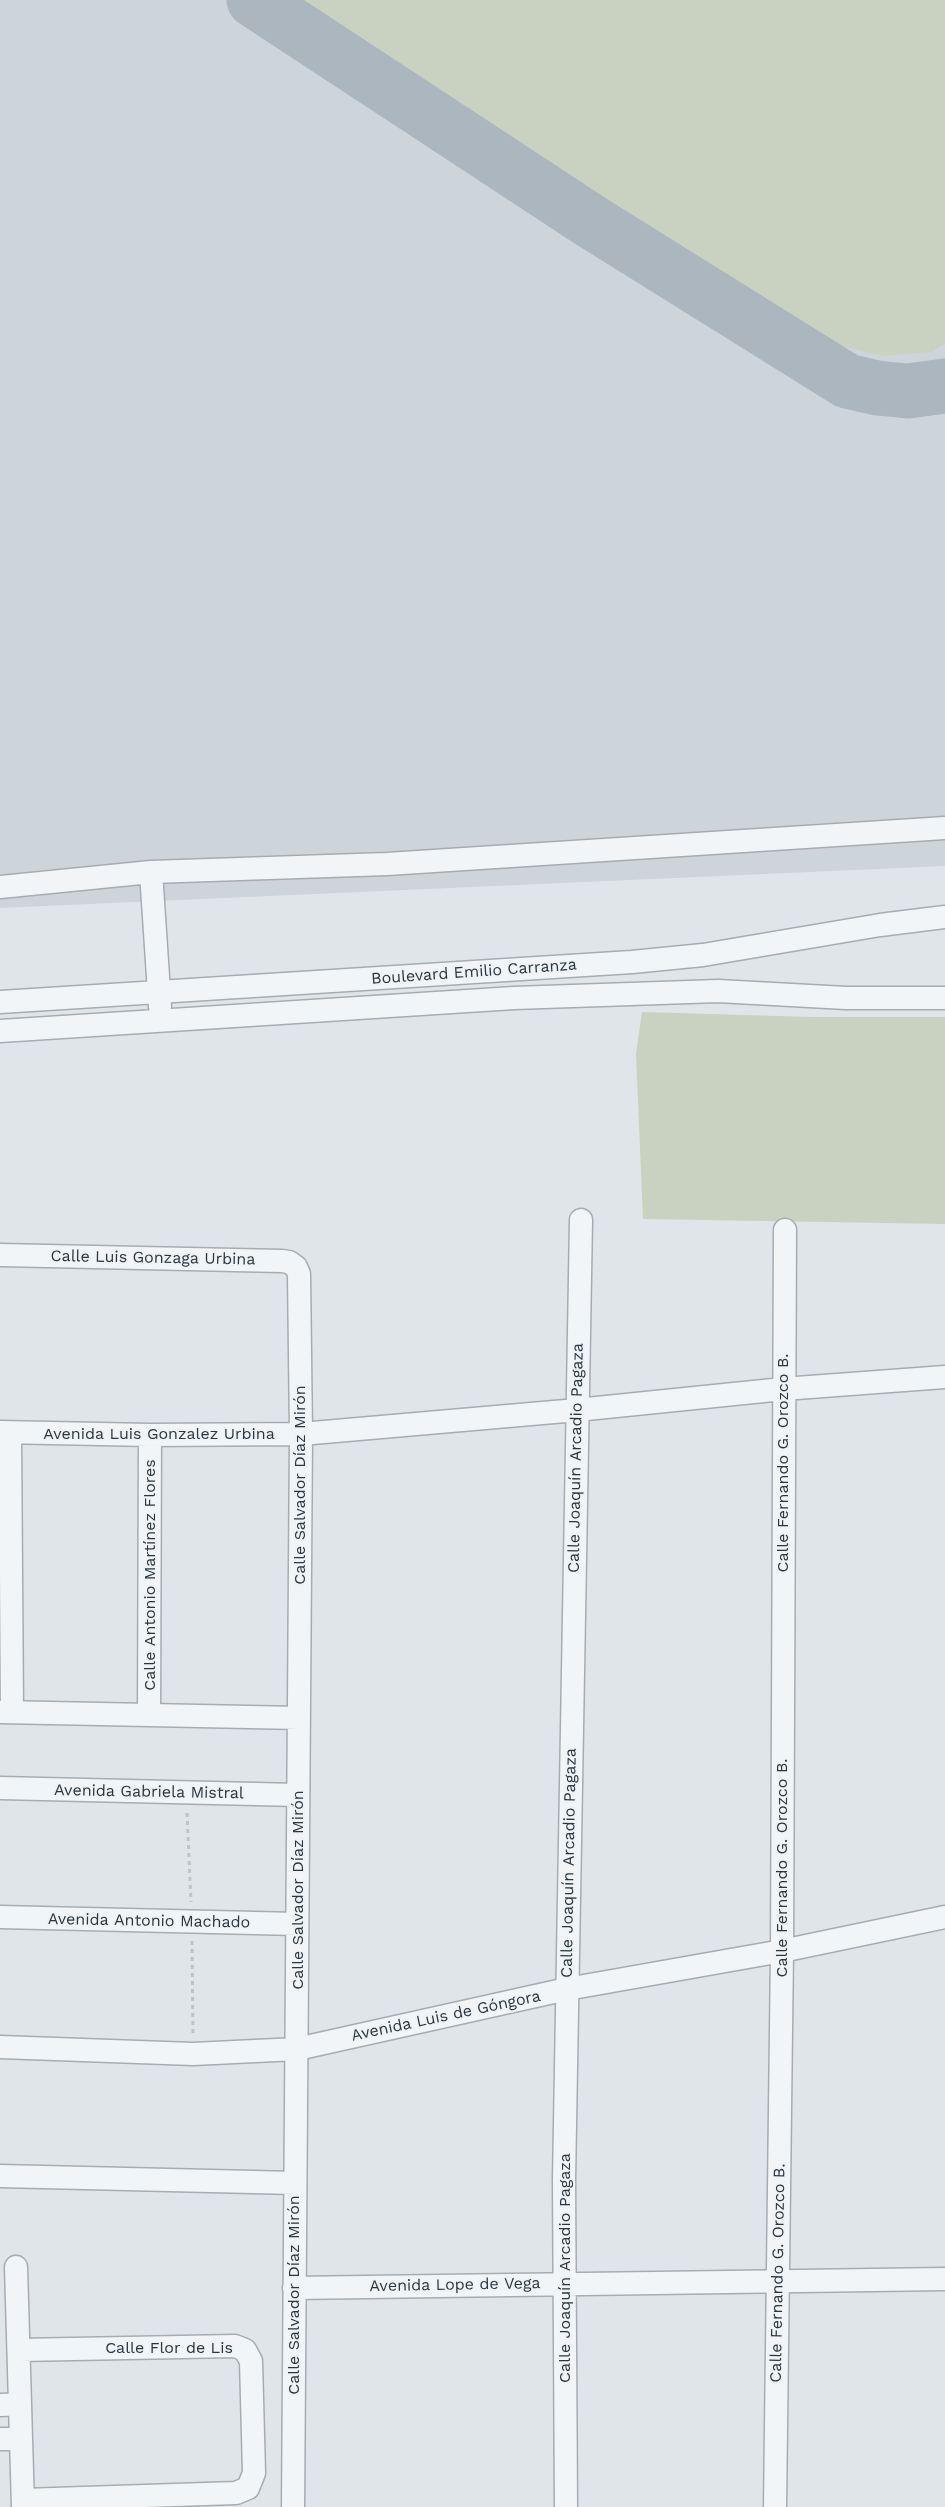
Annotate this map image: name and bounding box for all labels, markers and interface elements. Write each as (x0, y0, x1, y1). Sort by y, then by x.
street label: Boulevard Emilio Carranza (371, 955, 577, 989)
street label: Calle Luis Gonzaga Urbina (51, 1247, 255, 1269)
street label: Calle Joaquín Arcadio Pagaza (564, 1343, 588, 1573)
street label: Calle Fernando G. Orozco B. (773, 1353, 793, 1573)
street label: Calle Salvador Díaz Mirón (290, 1385, 310, 1585)
street label: Avenida Luis Gonzalez Urbina (43, 1424, 275, 1444)
street label: Calle Antonio Martínez Flores (140, 1459, 160, 1691)
street label: Calle Joaquín Arcadio Pagaza (557, 1748, 581, 1978)
street label: Calle Fernando G. Orozco B. (772, 1758, 792, 1978)
street label: Avenida Gabriela Mistral (54, 1781, 244, 1803)
street label: Calle Salvador Díaz Mirón (288, 1790, 308, 1990)
street label: Avenida Antonio Machado (48, 1910, 250, 1932)
street label: Avenida Luis de Góngora (350, 1987, 542, 2045)
street label: Calle Joaquín Arcadio Pagaza (555, 2153, 575, 2383)
street label: Calle Fernando G. Orozco B. (766, 2163, 790, 2383)
street label: Calle Salvador Díaz Mirón (284, 2195, 304, 2395)
street label: Avenida Lope de Vega (369, 2274, 541, 2296)
street label: Calle Flor de Lis (105, 2338, 233, 2358)

